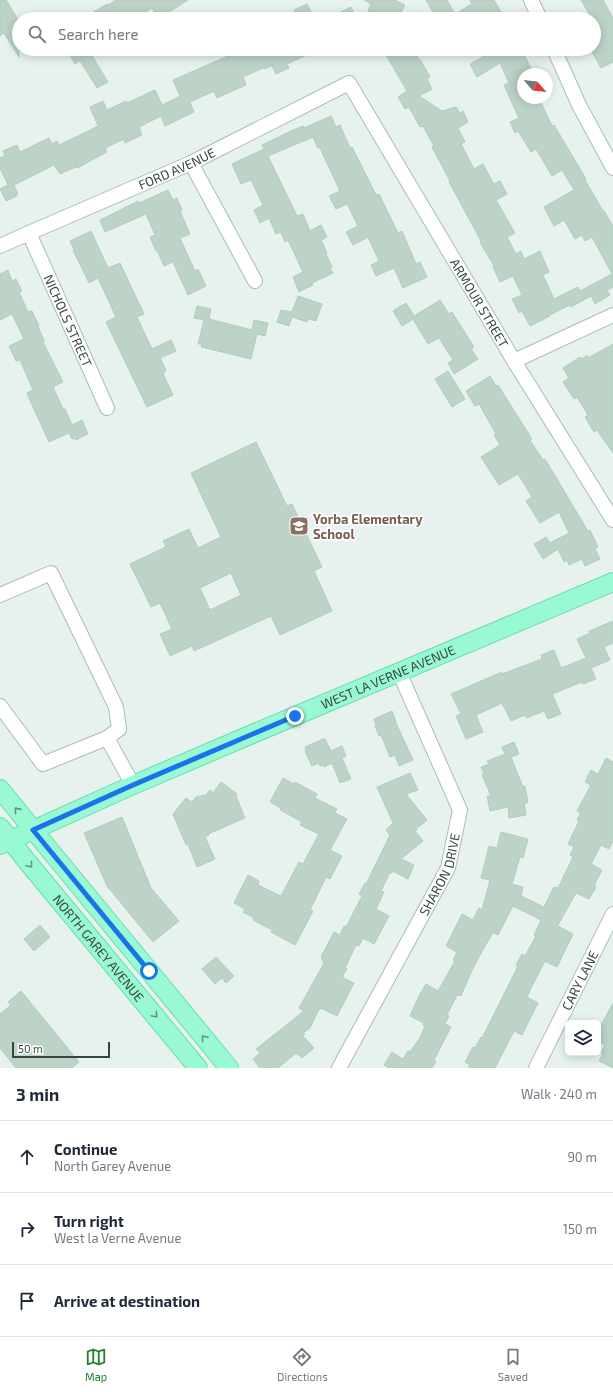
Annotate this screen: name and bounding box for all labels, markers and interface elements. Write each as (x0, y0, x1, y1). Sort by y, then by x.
search box (12, 12, 601, 56)
icon: search (26, 23, 48, 45)
text: Search here (58, 25, 139, 43)
north arrow (517, 68, 553, 104)
street label: FORD AVENUE (136, 144, 218, 193)
street label: ARMOUR STREET (447, 255, 512, 351)
street label: NICHOLS STREET (41, 272, 96, 370)
place label: Yorba Elementary School (313, 511, 423, 542)
school or university icon: Yorba Elementary School (288, 515, 310, 537)
street label: WEST LA VERNE AVENUE (318, 641, 458, 712)
route end (286, 707, 304, 725)
one-way arrow (14, 807, 21, 814)
street label: SHARON DRIVE (416, 832, 463, 918)
one-way arrow (25, 860, 32, 867)
street label: NORTH GAREY AVENUE (50, 891, 148, 1005)
street label: CARY LANE (558, 948, 601, 1013)
route start (140, 962, 158, 980)
one-way arrow (150, 1011, 157, 1018)
map controls (565, 1020, 601, 1056)
button: layers (565, 1020, 601, 1056)
one-way arrow (202, 1035, 209, 1043)
scale bar (12, 1040, 110, 1059)
text: 50 m (18, 1042, 43, 1055)
text: 3 min (16, 1084, 59, 1104)
text: Walk · 240 m (521, 1086, 597, 1102)
text: Continue (54, 1140, 117, 1158)
icon: ahead (16, 1146, 38, 1168)
text: 90 m (567, 1149, 597, 1165)
text: North Garey Avenue (54, 1158, 171, 1174)
text: Turn right (54, 1212, 124, 1230)
icon: right (16, 1218, 38, 1240)
text: 150 m (563, 1221, 597, 1237)
text: West la Verne Avenue (54, 1230, 181, 1246)
icon: arrive (16, 1290, 38, 1312)
text: Arrive at destination (54, 1292, 200, 1310)
tab: Map (85, 1346, 107, 1383)
tab: Directions (277, 1346, 328, 1383)
tab: Saved (498, 1346, 528, 1383)

